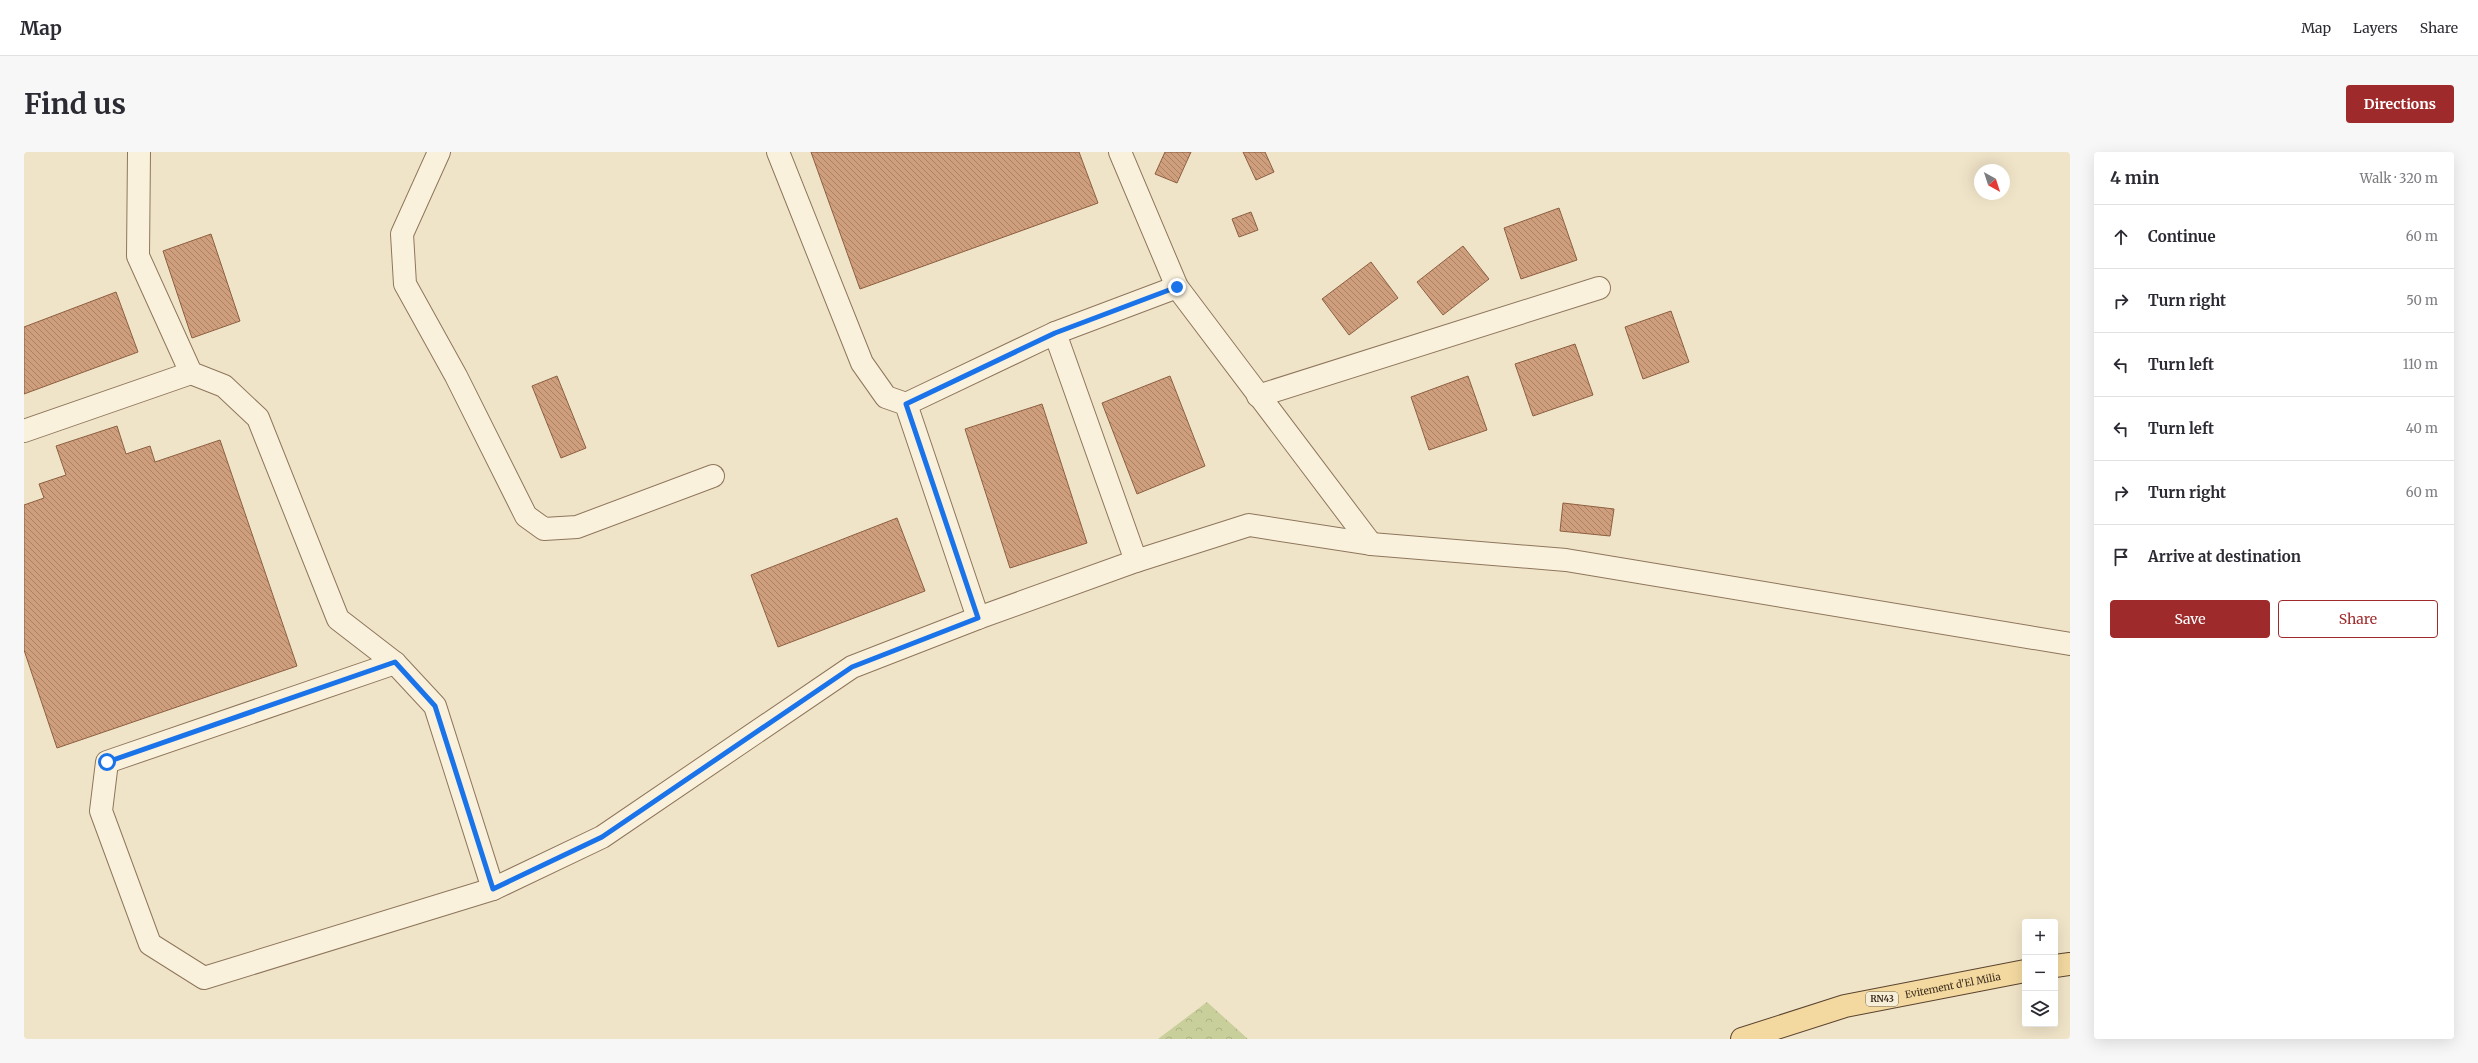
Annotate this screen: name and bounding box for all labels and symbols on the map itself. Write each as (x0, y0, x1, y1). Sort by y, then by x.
north arrow (1974, 164, 2010, 200)
route end (1168, 278, 1186, 296)
route start (98, 753, 116, 771)
street label: Evitement d'El Milia (1904, 970, 2002, 1001)
road number: RN43 (1866, 992, 1898, 1006)

